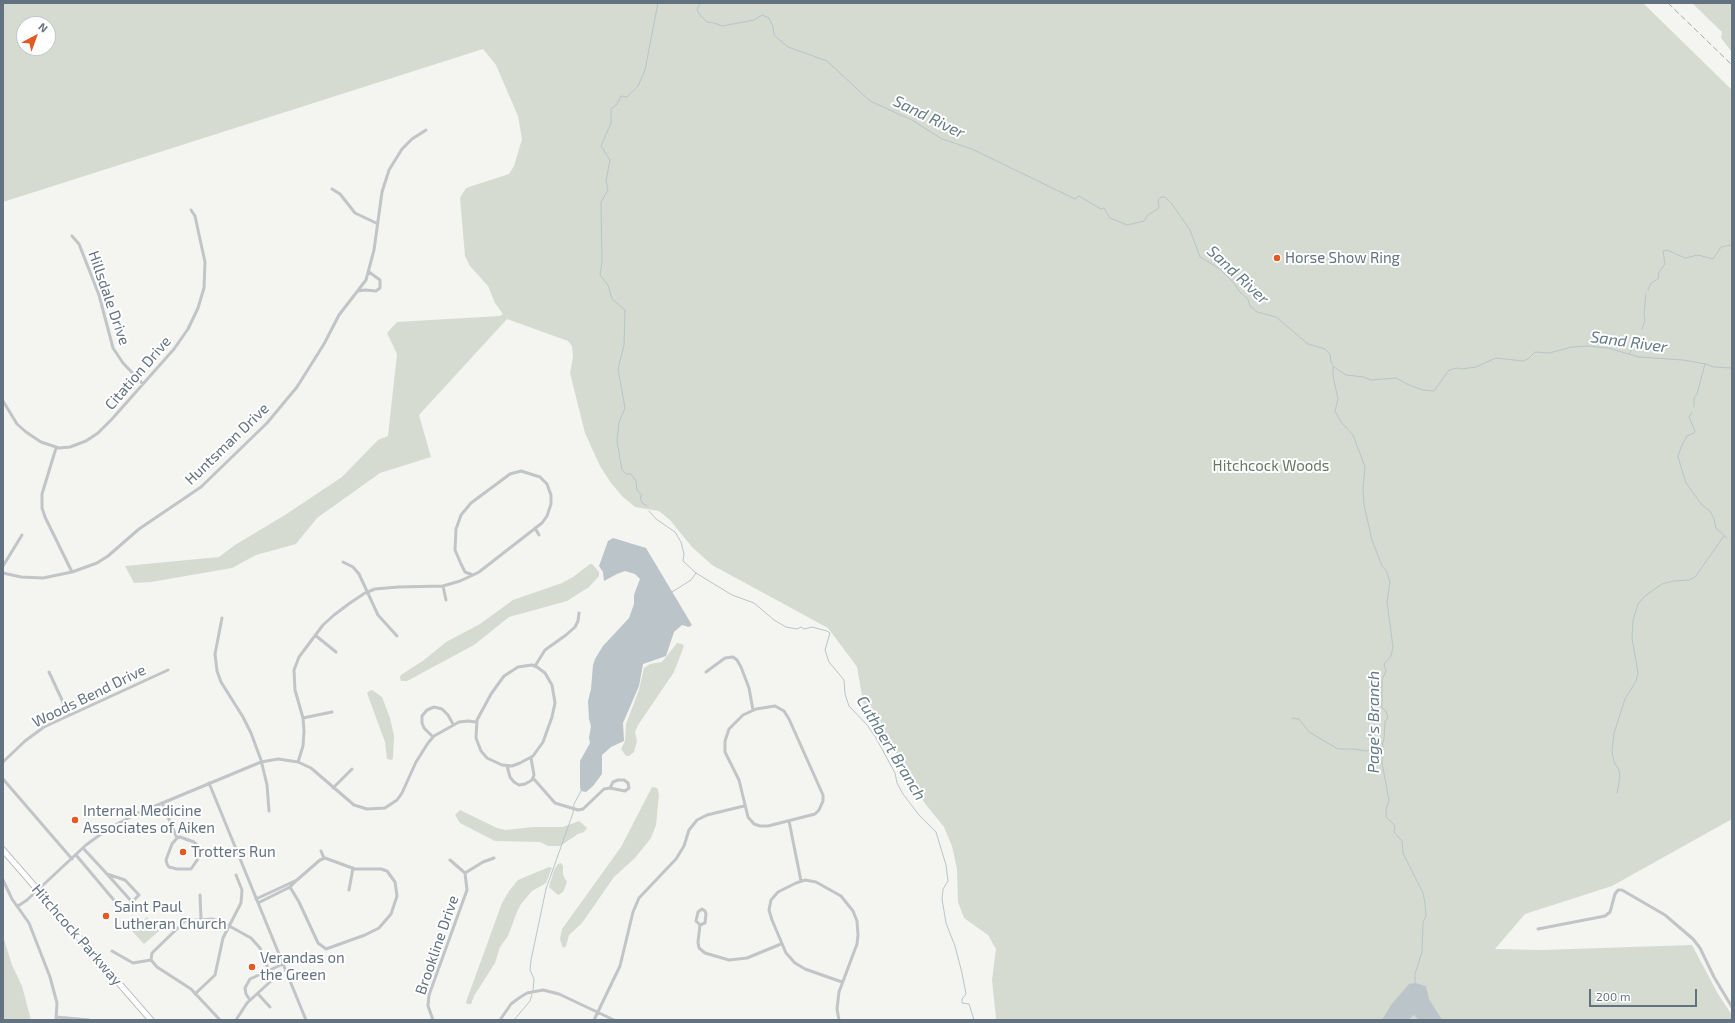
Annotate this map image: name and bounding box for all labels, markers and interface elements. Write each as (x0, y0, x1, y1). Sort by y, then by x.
north arrow (16, 16, 56, 56)
text: N (36, 20, 51, 35)
water label: Sand River (890, 91, 968, 143)
water label: Sand River (1203, 242, 1273, 308)
street label: Hillsdale Drive (84, 248, 134, 348)
place label: Horse Show Ring (1285, 249, 1400, 267)
marker: Horse Show Ring (1272, 253, 1282, 263)
water label: Sand River (1589, 327, 1669, 357)
street label: Citation Drive (101, 332, 175, 414)
street label: Huntsman Drive (181, 399, 273, 489)
park label: Hitchcock Woods (1213, 457, 1329, 475)
street label: Woods Bend Drive (29, 661, 149, 731)
water label: Page's Branch (1364, 671, 1384, 773)
water label: Cuthbert Branch (852, 692, 930, 804)
place label: Internal Medicine Associates of Aiken (83, 802, 215, 837)
marker: Internal Medicine Associates of Aiken (70, 815, 80, 825)
place label: Trotters Run (191, 843, 276, 861)
marker: Trotters Run (178, 847, 188, 857)
street label: Hitchcock Parkway (28, 881, 126, 989)
street label: Brookline Drive (412, 893, 462, 997)
place label: Saint Paul Lutheran Church (114, 898, 227, 933)
marker: Saint Paul Lutheran Church (101, 911, 111, 921)
place label: Verandas on the Green (260, 949, 345, 984)
marker: Verandas on the Green (247, 962, 257, 972)
scale bar (1591, 981, 1699, 1007)
text: 200 m (1596, 989, 1630, 1003)

